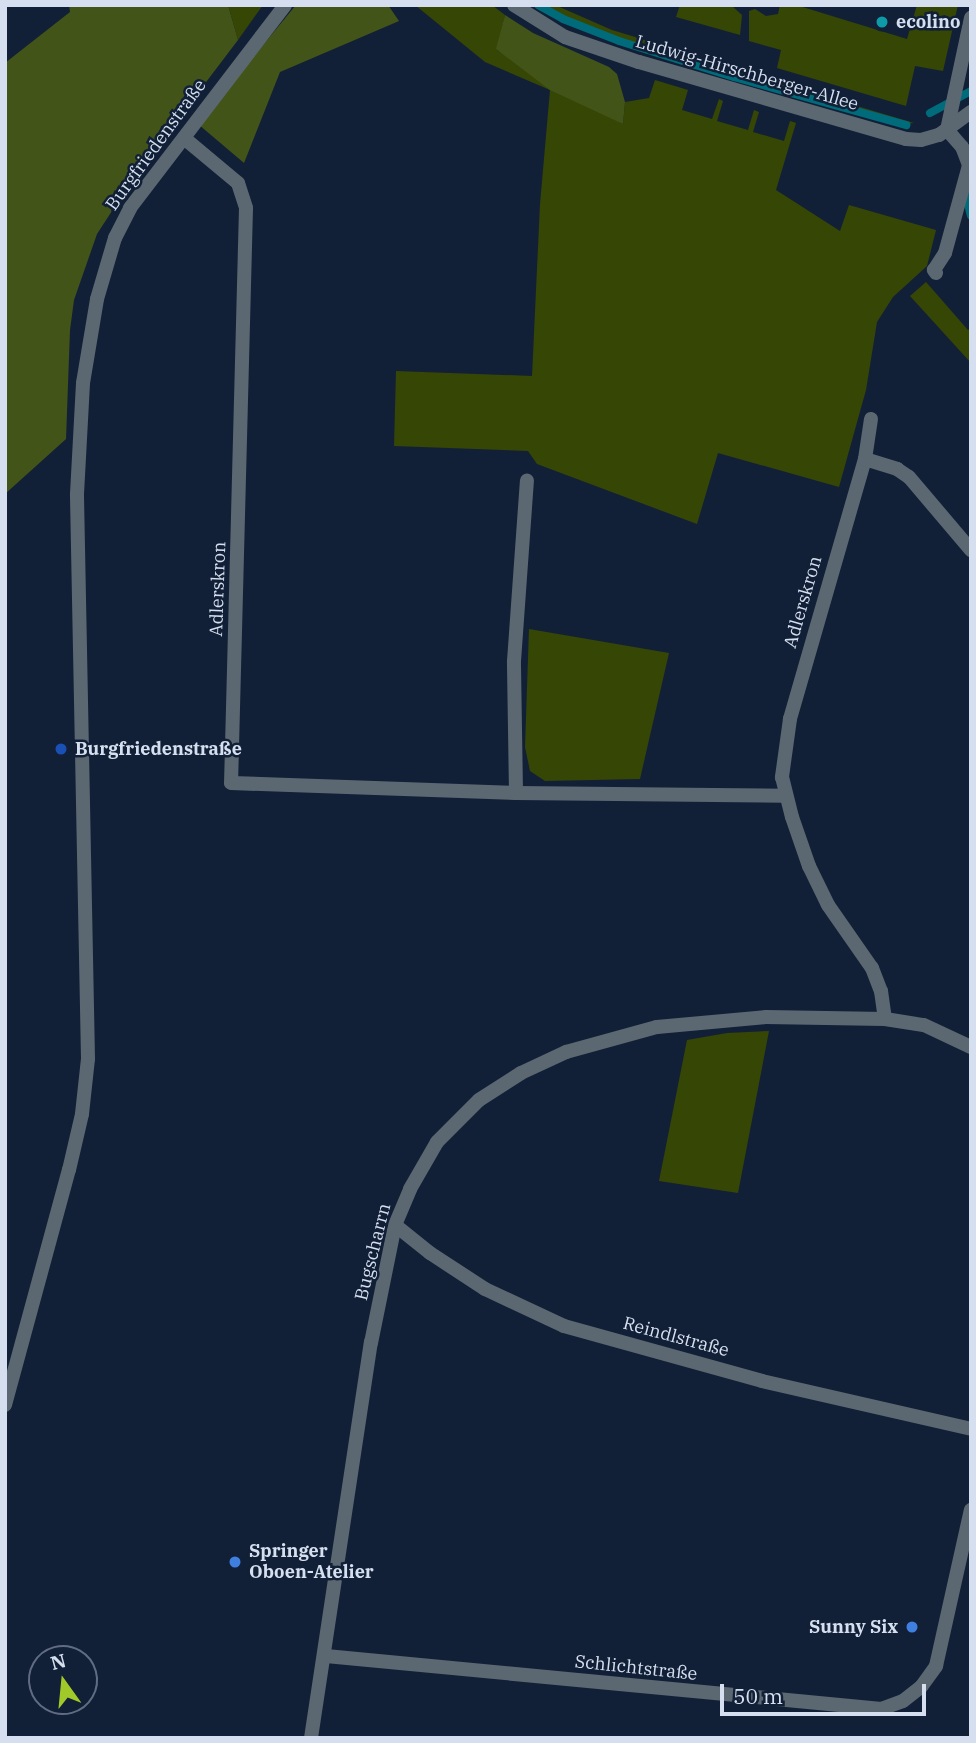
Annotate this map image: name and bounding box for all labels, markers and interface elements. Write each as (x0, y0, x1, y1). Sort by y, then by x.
place label: ecolino (896, 11, 960, 33)
marker: ecolino (874, 14, 890, 30)
street label: Ludwig-Hirschberger-Allee (633, 31, 861, 115)
street label: Burgfriedenstraße (101, 75, 211, 215)
street label: Adlerskron (206, 541, 230, 637)
street label: Adlerskron (780, 553, 826, 651)
place label: Burgfriedenstraße (75, 738, 242, 760)
marker: Burgfriedenstraße (53, 741, 69, 757)
street label: Bugscharrn (350, 1201, 396, 1303)
street label: Reindlstraße (621, 1312, 731, 1362)
place label: Springer Oboen-Atelier (249, 1541, 374, 1584)
marker: Springer Oboen-Atelier (227, 1554, 243, 1570)
place label: Sunny Six (809, 1616, 898, 1638)
marker: Sunny Six (904, 1619, 920, 1635)
north arrow (28, 1645, 98, 1715)
text: N (48, 1648, 68, 1675)
street label: Schlichtstraße (574, 1651, 698, 1685)
scale bar (724, 1670, 930, 1714)
text: 50 m (733, 1682, 783, 1710)

